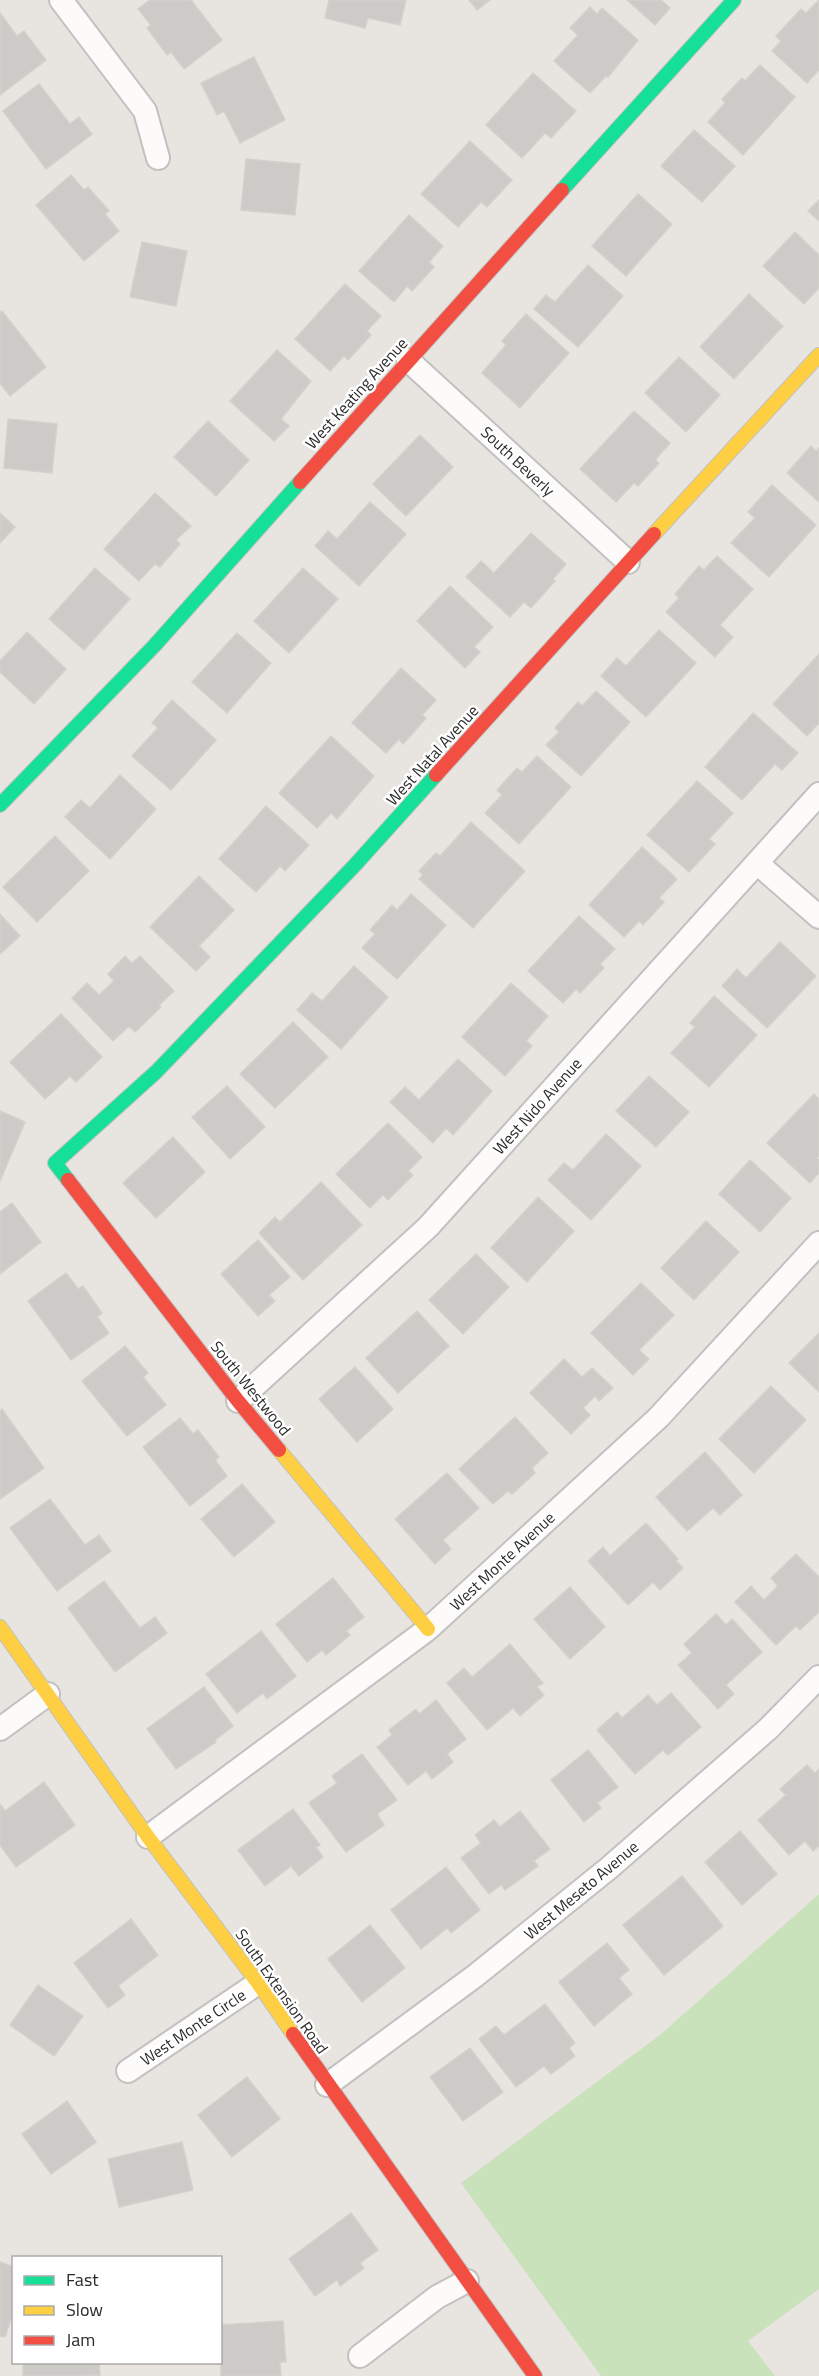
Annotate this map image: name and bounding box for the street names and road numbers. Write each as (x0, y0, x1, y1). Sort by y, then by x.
street label: West Keating Avenue (299, 332, 413, 454)
street label: South Beverly (476, 420, 561, 502)
street label: West Natal Avenue (380, 699, 484, 811)
street label: West Nido Avenue (487, 1052, 587, 1160)
street label: South Westwood (205, 1335, 297, 1441)
street label: West Monte Avenue (444, 1506, 560, 1616)
street label: West Meseto Avenue (518, 1835, 644, 1945)
street label: South Extension Road (230, 1924, 334, 2058)
street label: West Monte Circle (136, 1983, 250, 2071)

